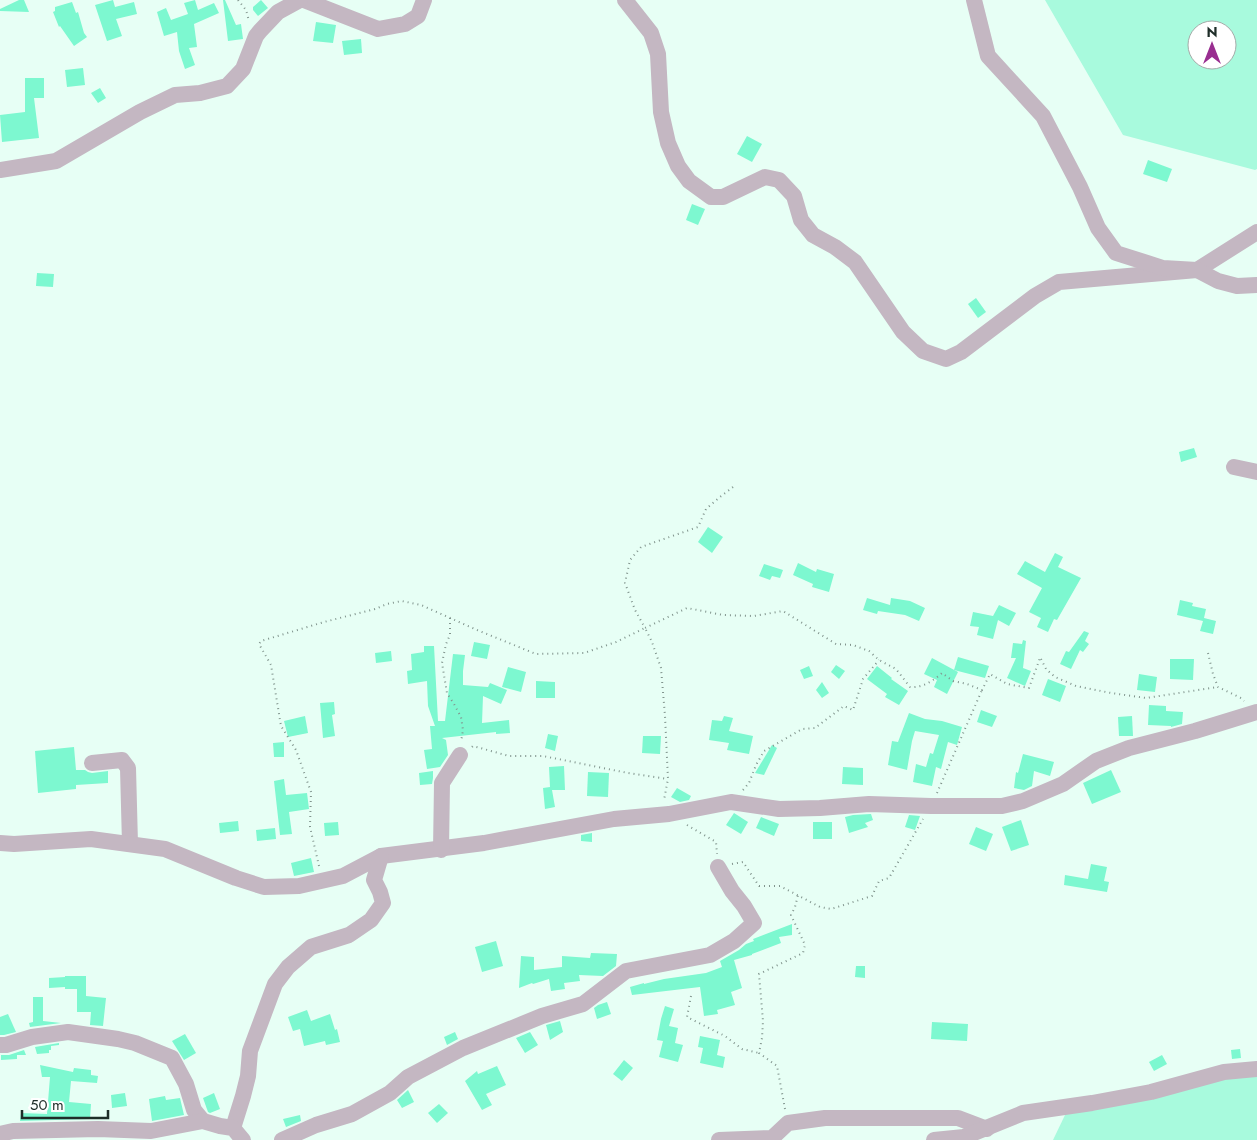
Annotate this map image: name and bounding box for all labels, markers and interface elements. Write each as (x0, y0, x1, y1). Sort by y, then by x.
north arrow (1187, 20, 1237, 70)
text: N (1206, 22, 1218, 42)
scale bar (22, 1088, 109, 1120)
text: 50 m (30, 1094, 64, 1116)

